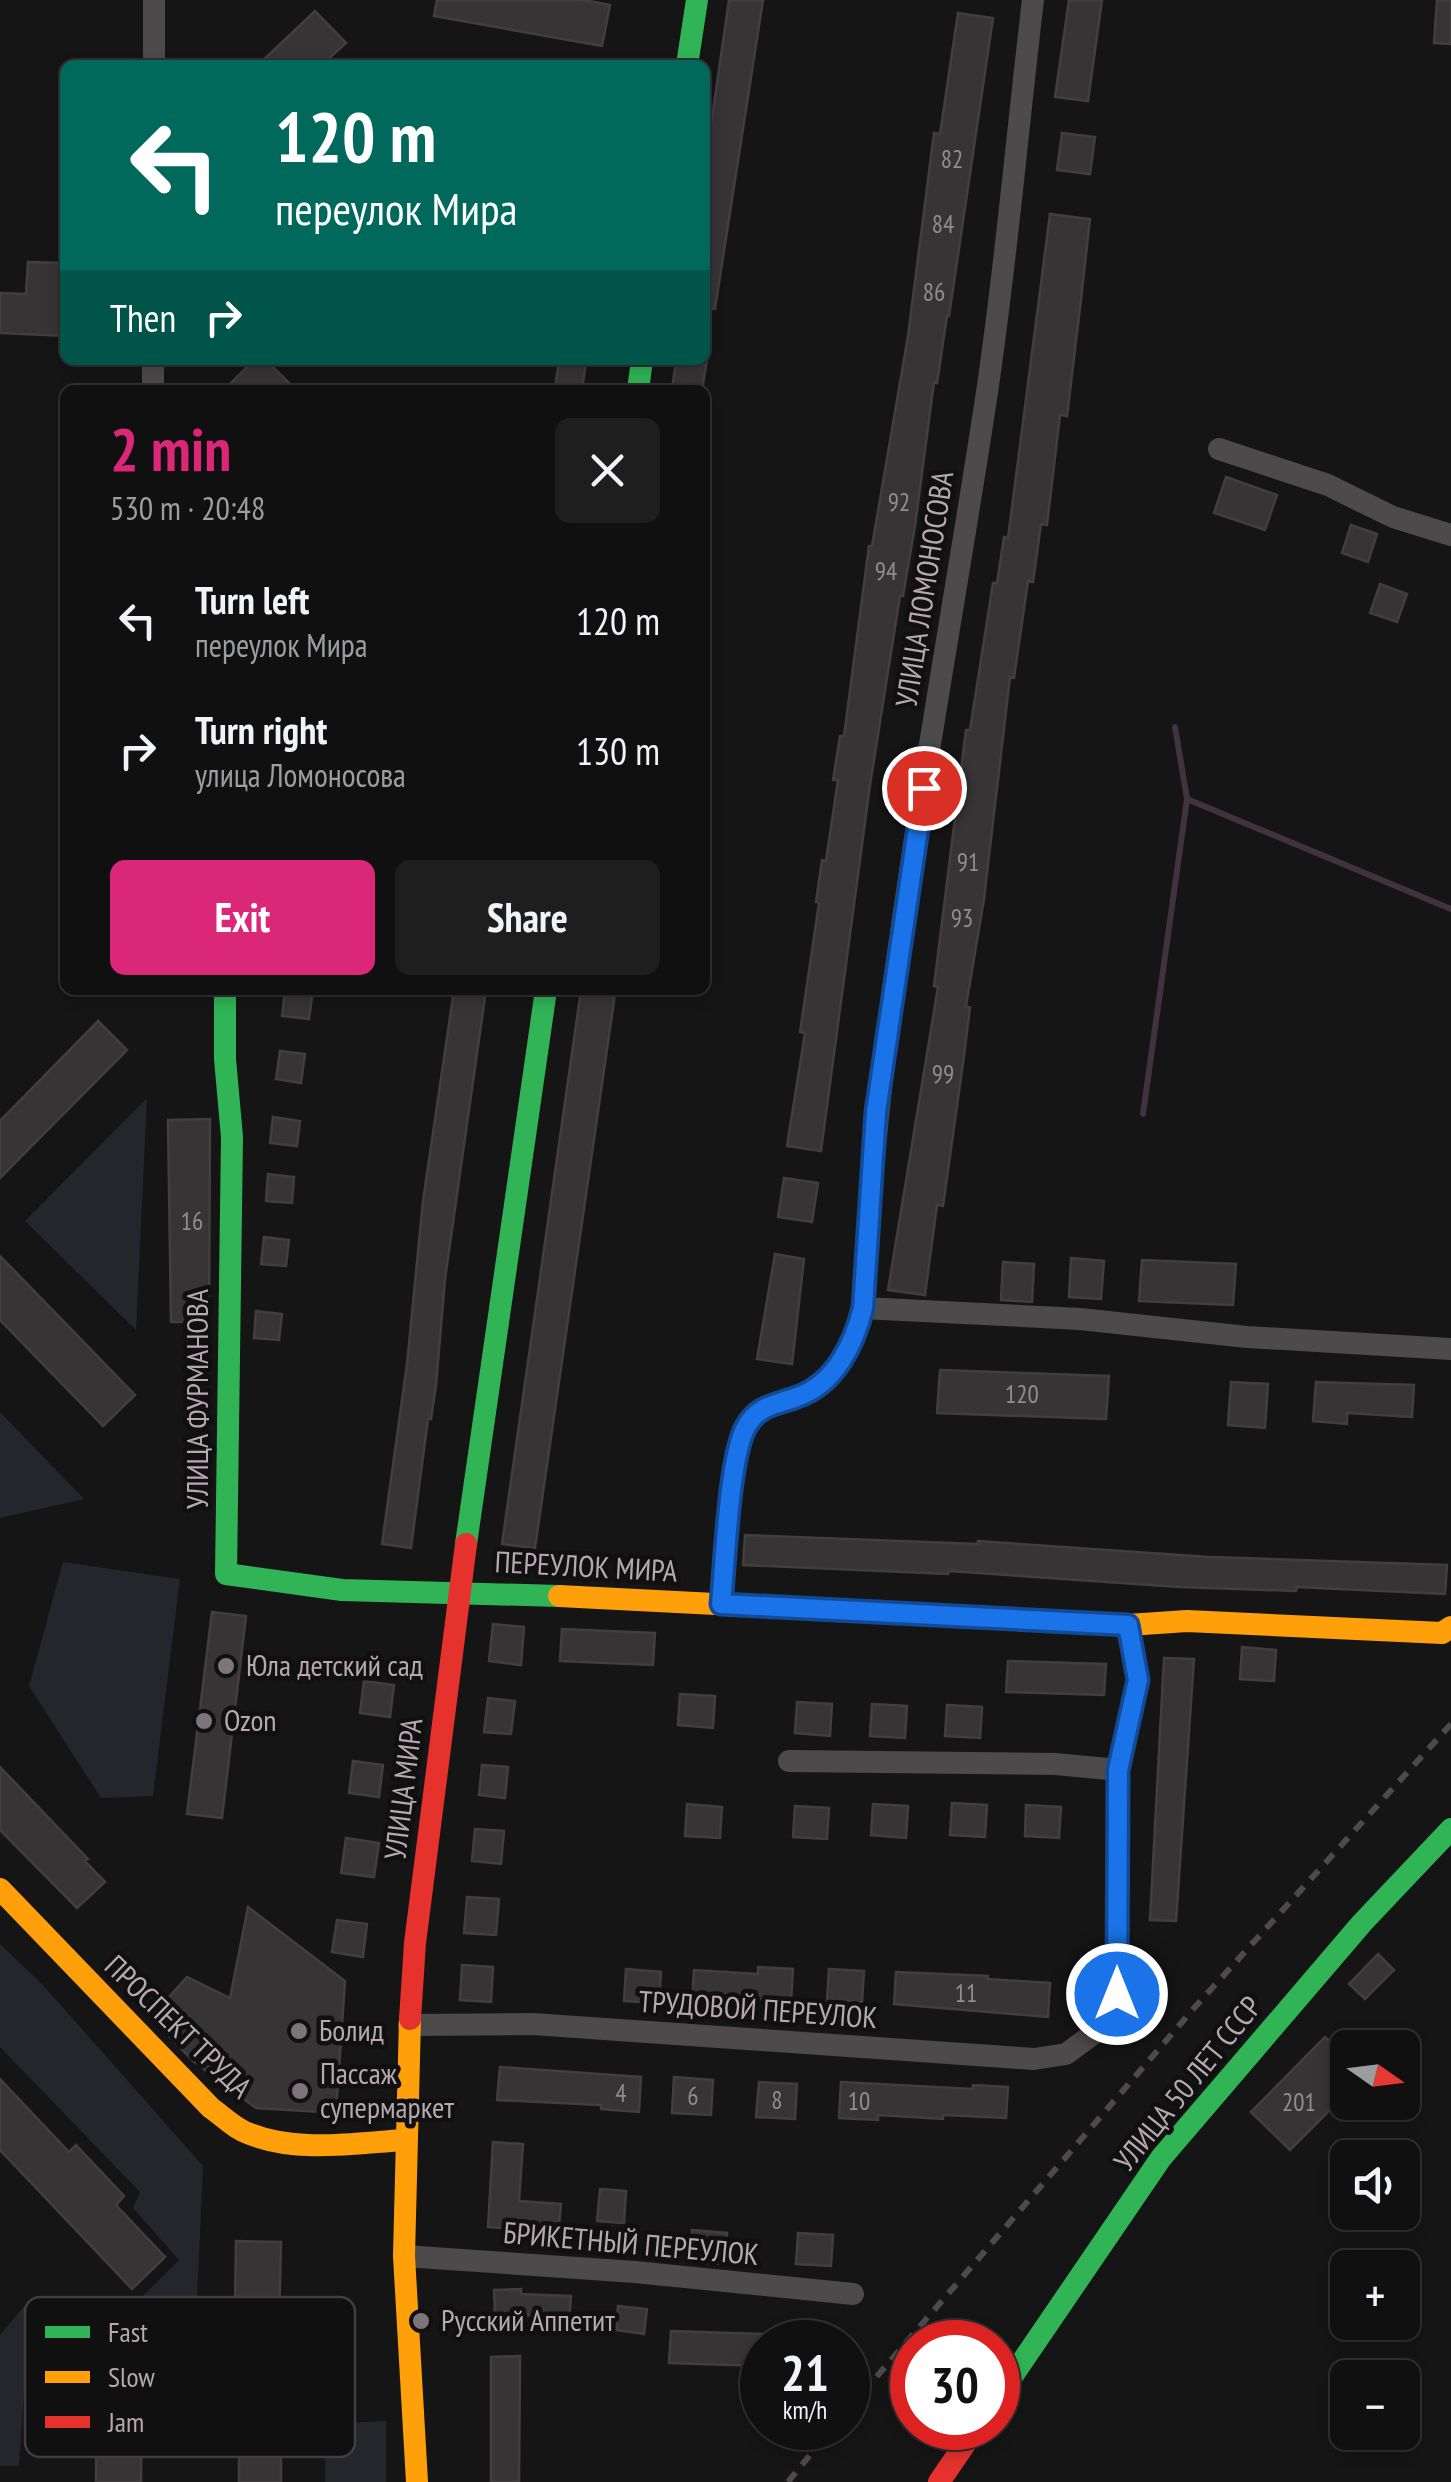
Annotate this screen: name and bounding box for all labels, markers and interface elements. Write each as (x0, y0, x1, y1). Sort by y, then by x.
text: 120 m (275, 91, 436, 181)
icon: left (110, 100, 240, 230)
house number: 82 (941, 143, 963, 175)
text: переулок Мира (275, 179, 518, 237)
house number: 84 (932, 208, 954, 240)
house number: 86 (923, 276, 945, 308)
icon: right (196, 290, 251, 345)
text: Then (110, 293, 176, 342)
text: 2 min (110, 410, 231, 488)
button: close (555, 418, 660, 523)
street label: УЛИЦА ЛОМОНОСОВА (886, 467, 962, 709)
house number: 92 (888, 486, 910, 518)
text: 530 m · 20:48 (110, 487, 265, 529)
house number: 94 (875, 555, 897, 587)
text: Turn left (195, 575, 309, 624)
icon: left (110, 593, 165, 648)
text: 120 m (576, 596, 660, 645)
text: переулок Мира (195, 624, 367, 666)
text: Turn right (195, 705, 327, 754)
icon: right (110, 723, 165, 778)
text: 130 m (576, 726, 660, 775)
pin (882, 746, 967, 831)
text: улица Ломоносова (195, 754, 406, 796)
icon: arrive (897, 761, 952, 816)
house number: 91 (957, 846, 979, 878)
button: Exit (110, 860, 375, 975)
button: Share (395, 860, 660, 975)
house number: 93 (951, 902, 973, 934)
house number: 99 (932, 1058, 954, 1090)
house number: 16 (181, 1205, 203, 1237)
street label: УЛИЦА ФУРМАНОВА (177, 1288, 216, 1509)
house number: 120 (1005, 1378, 1039, 1410)
street label: ПЕРЕУЛОК МИРА (494, 1541, 679, 1590)
place label: Юла детский сад (246, 1645, 423, 1684)
marker: Юла детский сад (215, 1655, 237, 1677)
place label: Ozon (224, 1700, 277, 1739)
marker: Ozon (193, 1710, 215, 1732)
street label: УЛИЦА МИРА (374, 1715, 431, 1862)
position arrow (1065, 1942, 1169, 2046)
street label: ПРОСПЕКТ ТРУДА (97, 1946, 261, 2106)
house number: 11 (955, 1977, 977, 2009)
street label: ТРУДОВОЙ ПЕРЕУЛОК (638, 1981, 879, 2036)
street label: УЛИЦА 50 ЛЕТ СССР (1104, 1988, 1269, 2179)
place label: Болид (319, 2010, 384, 2049)
marker: Болид (288, 2020, 310, 2042)
north arrow (1330, 2030, 1420, 2120)
map controls (1330, 2030, 1420, 2450)
place label: Пассаж супермаркет (320, 2053, 454, 2126)
house number: 4 (615, 2077, 627, 2109)
marker: Пассаж супермаркет (289, 2080, 311, 2102)
house number: 6 (687, 2080, 699, 2112)
house number: 8 (771, 2084, 783, 2116)
house number: 10 (848, 2085, 870, 2117)
house number: 201 (1282, 2086, 1316, 2118)
button: sound (1330, 2140, 1420, 2230)
street label: БРИКЕТНЫЙ ПЕРЕУЛОК (502, 2212, 761, 2273)
button: + (1330, 2250, 1420, 2340)
legend (25, 2297, 355, 2457)
place label: Русский Аппетит (441, 2300, 615, 2339)
marker: Русский Аппетит (410, 2310, 432, 2332)
text: Fast (108, 2313, 148, 2350)
speed limit sign: 30 (890, 2320, 1020, 2450)
text: 21 (781, 2340, 829, 2405)
text: Slow (108, 2358, 155, 2395)
button: − (1330, 2360, 1420, 2450)
text: km/h (783, 2394, 827, 2426)
text: Jam (107, 2403, 144, 2440)

